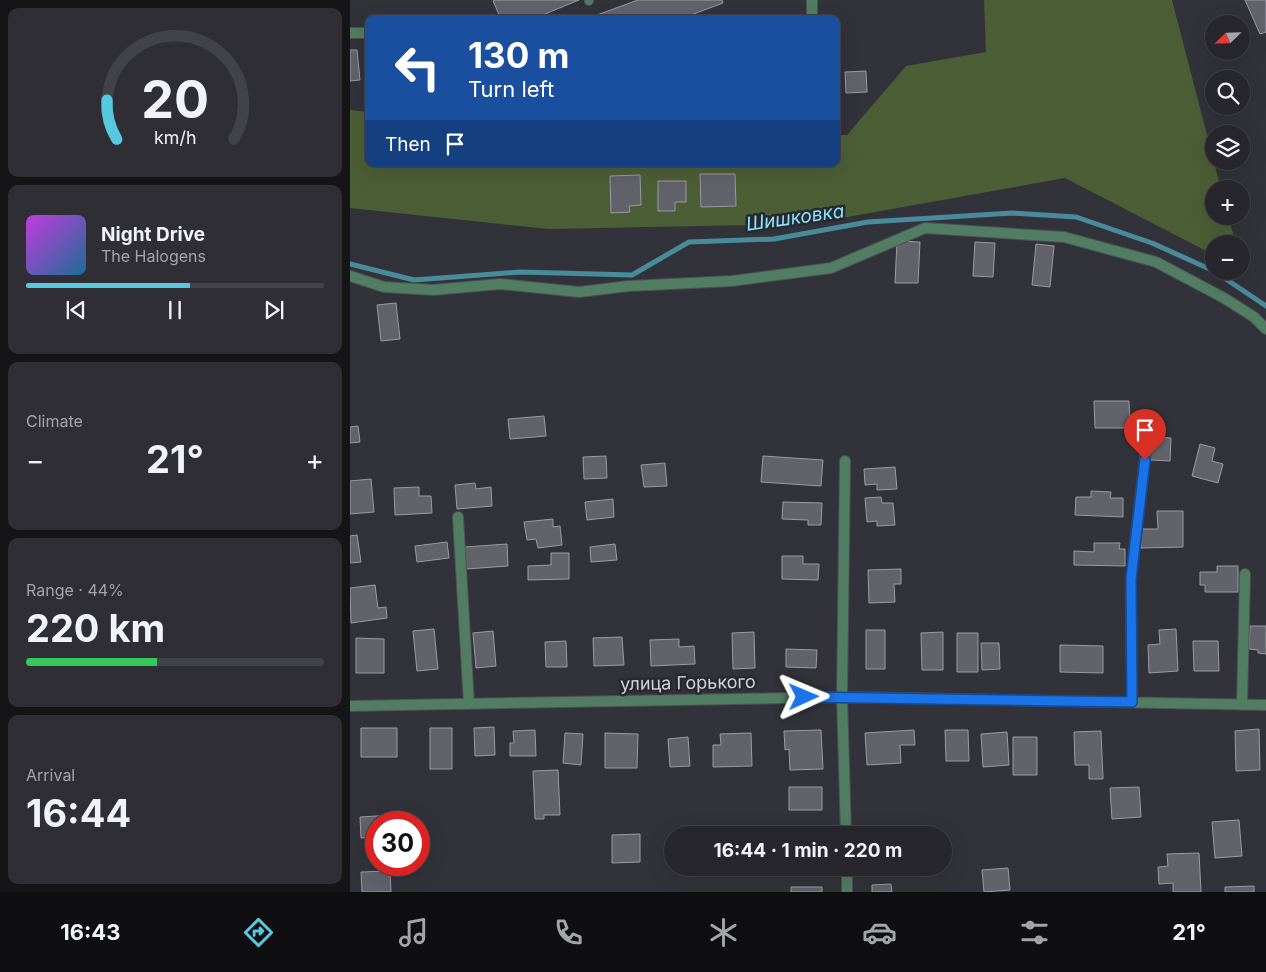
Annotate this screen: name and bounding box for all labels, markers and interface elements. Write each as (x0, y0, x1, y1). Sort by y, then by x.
north arrow (1205, 15, 1250, 60)
map controls (1205, 15, 1250, 280)
text: 130 m (468, 34, 570, 76)
icon: left (385, 35, 450, 100)
text: 20 (141, 68, 209, 131)
button: search (1205, 70, 1250, 115)
text: Turn left (468, 76, 554, 102)
button: layers (1205, 125, 1250, 170)
text: km/h (154, 127, 196, 148)
icon: arrive (441, 130, 469, 158)
text: Then (385, 133, 431, 156)
button: + (1205, 180, 1250, 225)
water label: Шишковка (744, 199, 846, 236)
text: Night Drive (101, 223, 205, 246)
button: − (1205, 235, 1250, 280)
text: The Halogens (101, 246, 206, 266)
icon: previous (62, 296, 90, 324)
icon: pause (161, 296, 189, 324)
icon: next (260, 296, 288, 324)
pin (1124, 409, 1166, 460)
text: Climate (26, 411, 83, 431)
icon: arrive (1131, 416, 1159, 444)
text: 21° (146, 436, 204, 482)
text: − (26, 443, 45, 477)
text: + (305, 443, 324, 477)
text: Range · 44% (26, 580, 124, 600)
text: 220 km (26, 605, 165, 651)
position arrow (777, 670, 829, 722)
street label: улица Горького (620, 671, 756, 694)
text: Arrival (26, 765, 75, 785)
text: 16:44 (26, 790, 131, 836)
speed limit sign: 30 (365, 811, 430, 876)
text: 16:44 · 1 min · 220 m (714, 839, 902, 862)
icon: directions (241, 915, 276, 950)
icon: music (396, 915, 431, 950)
icon: phone (551, 915, 586, 950)
icon: climate (706, 915, 741, 950)
icon: car (862, 915, 897, 950)
icon: filters (1017, 915, 1052, 950)
text: 16:43 (60, 919, 120, 945)
text: 21° (1172, 919, 1206, 945)

